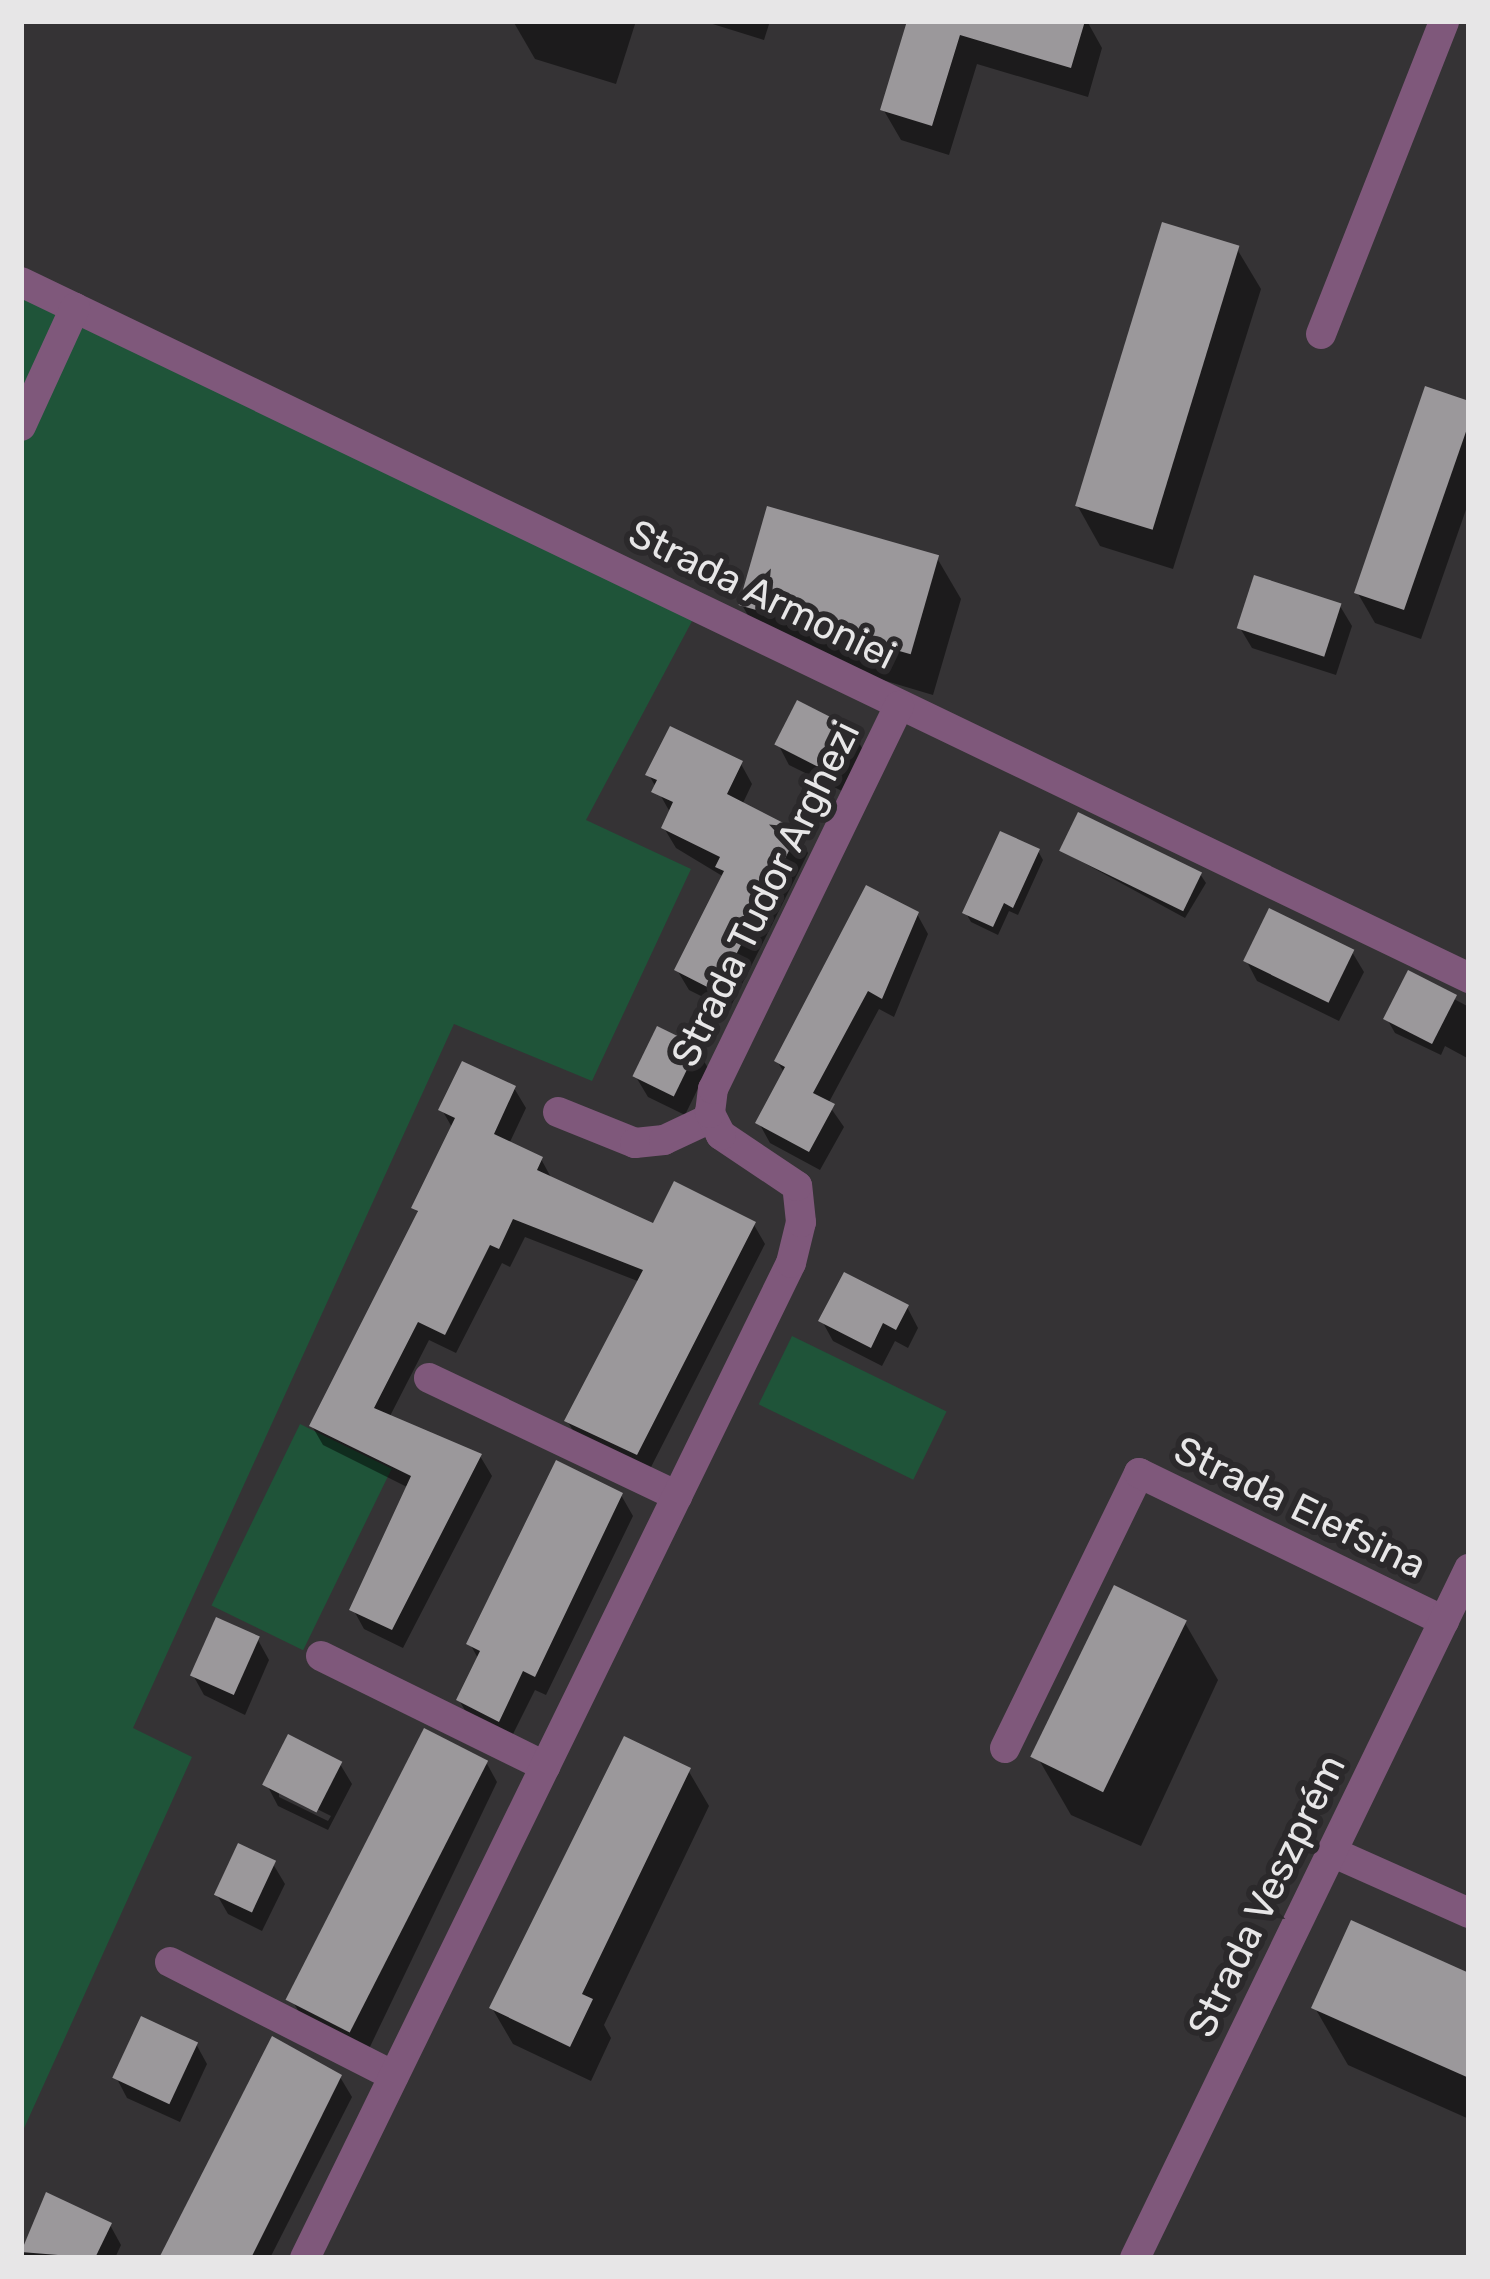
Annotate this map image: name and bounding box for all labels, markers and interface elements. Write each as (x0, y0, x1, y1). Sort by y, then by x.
street label: Strada Armoniei (620, 510, 904, 680)
street label: Strada Tudor Arghezi (661, 712, 871, 1076)
street label: Strada Elefsina (1167, 1427, 1433, 1589)
street label: Strada Veszprém (1178, 1747, 1356, 2045)

